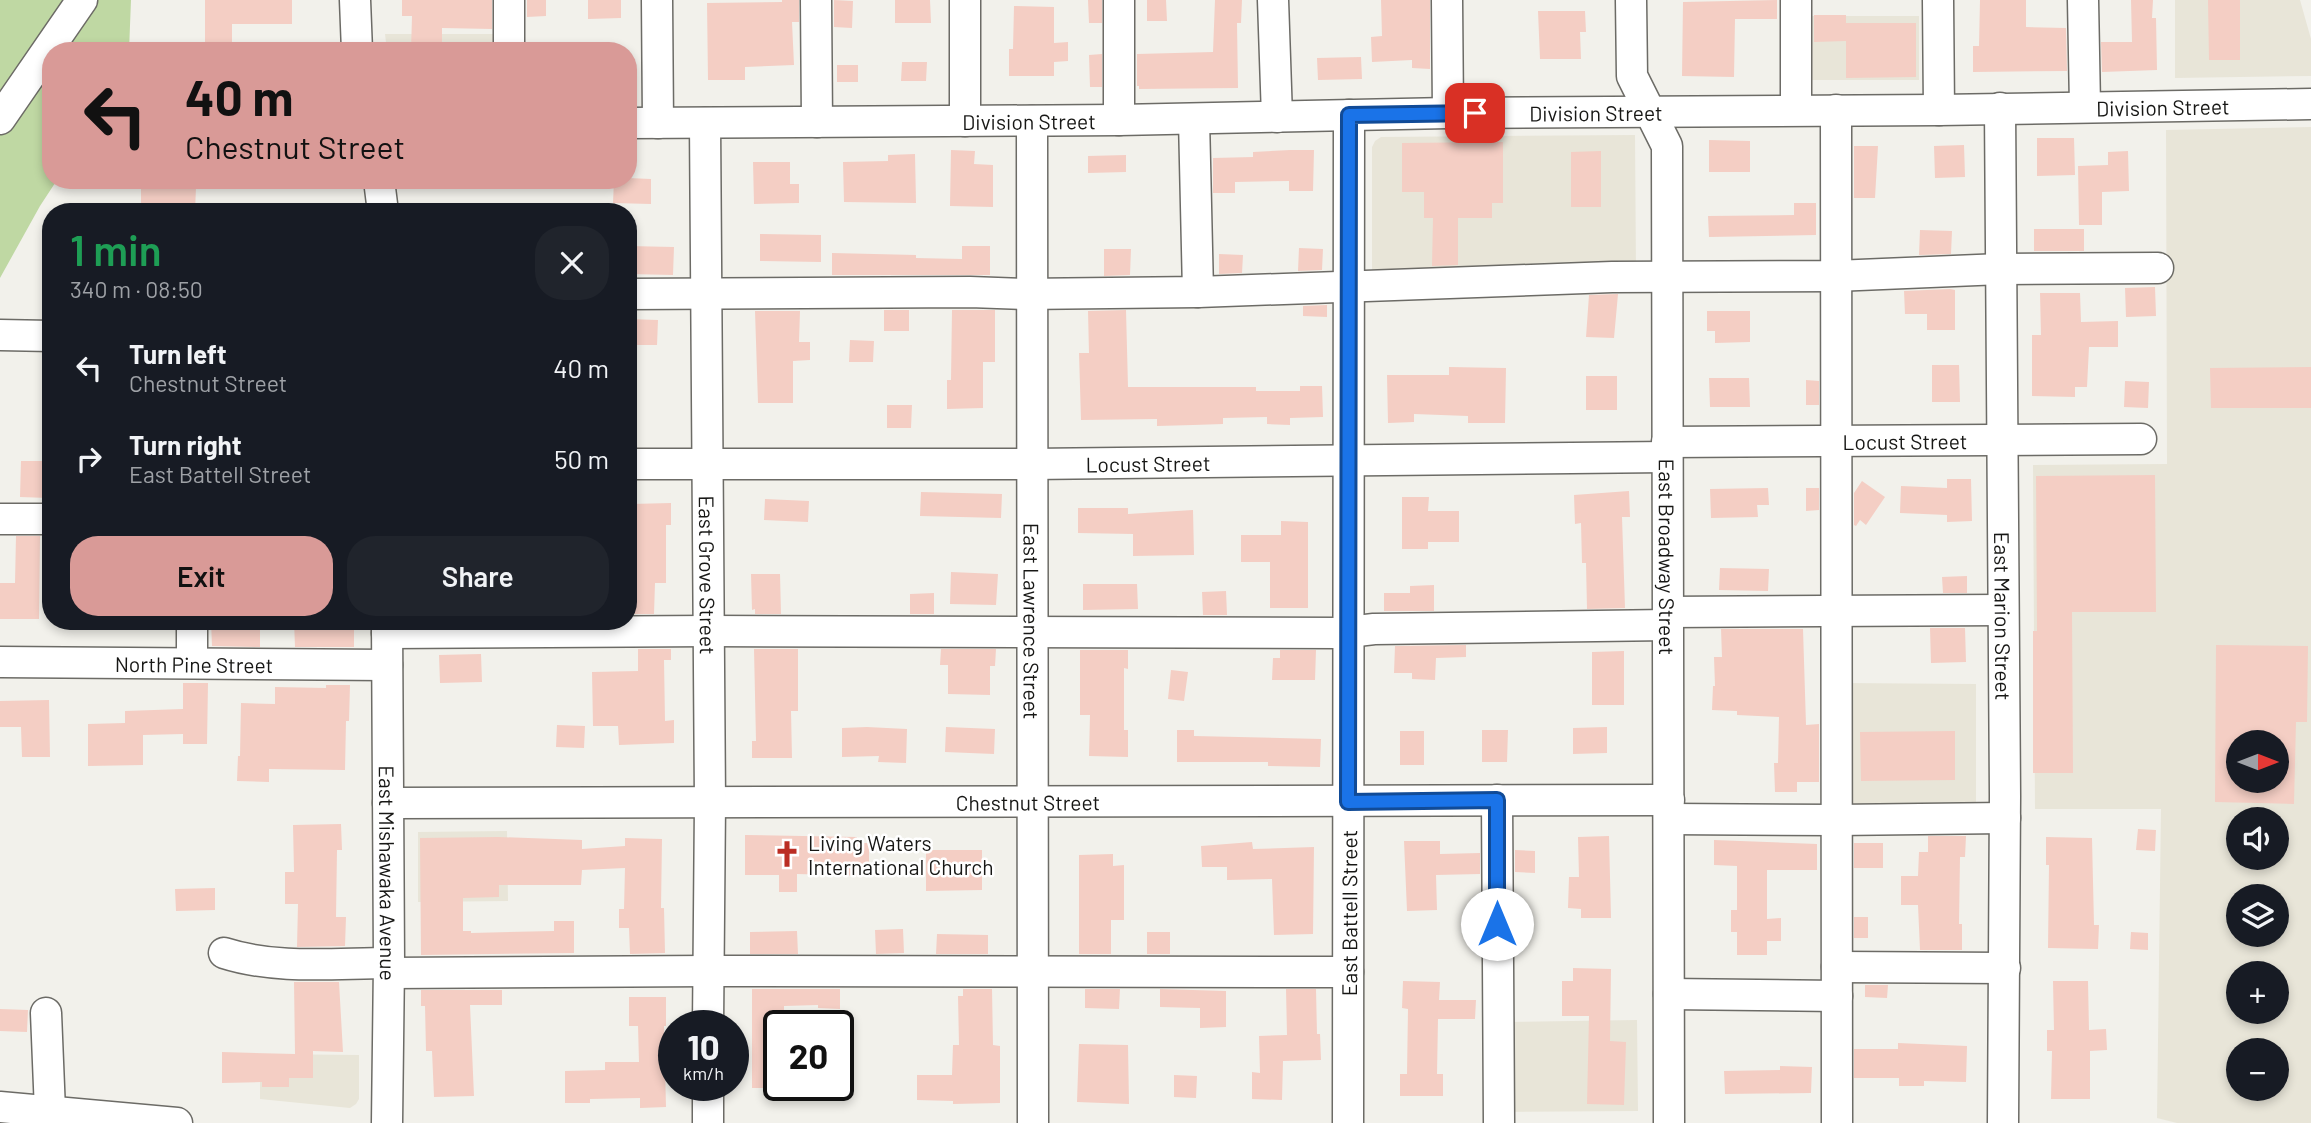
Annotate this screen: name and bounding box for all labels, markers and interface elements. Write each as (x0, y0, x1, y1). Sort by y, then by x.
text: 40 m (185, 67, 293, 126)
icon: left (70, 70, 161, 161)
pin (1445, 83, 1505, 143)
street label: Division Street (2096, 93, 2230, 120)
icon: arrive (1456, 94, 1494, 132)
street label: Division Street (1529, 99, 1663, 125)
street label: Division Street (962, 108, 1096, 133)
text: Chestnut Street (185, 127, 405, 165)
text: 1 min (70, 224, 162, 274)
button: close (535, 226, 609, 300)
text: 340 m · 08:50 (70, 275, 203, 303)
text: Turn left (129, 338, 227, 369)
icon: left (70, 349, 108, 387)
text: 40 m (553, 352, 609, 383)
text: Chestnut Street (129, 369, 287, 397)
street label: Locust Street (1842, 428, 1968, 453)
text: Turn right (129, 429, 242, 460)
icon: right (70, 440, 108, 478)
text: 50 m (554, 443, 609, 474)
street label: Locust Street (1085, 450, 1211, 476)
street label: East Broadway Street (1655, 458, 1681, 655)
text: East Battell Street (129, 460, 311, 488)
street label: East Grove Street (695, 495, 721, 655)
street label: East Lawrence Street (1020, 523, 1045, 719)
street label: East Marion Street (1991, 532, 2017, 700)
button: Exit (70, 536, 333, 616)
button: Share (347, 536, 609, 616)
street label: North Pine Street (115, 650, 273, 677)
north arrow (2226, 730, 2289, 793)
map controls (2226, 730, 2289, 1101)
street label: East Mishawaka Avenue (375, 765, 402, 981)
street label: Chestnut Street (956, 789, 1100, 814)
button: sound (2226, 807, 2289, 870)
place label: Living Waters International Church (808, 830, 994, 879)
street label: East Battell Street (1336, 830, 1361, 996)
church icon: Living Waters International Church (772, 839, 802, 869)
button: layers (2226, 884, 2289, 947)
position arrow (1460, 887, 1534, 961)
button: + (2226, 961, 2289, 1024)
speed limit sign: 20 (763, 1010, 854, 1101)
text: 10 (687, 1025, 720, 1067)
button: − (2226, 1038, 2289, 1101)
text: km/h (683, 1062, 724, 1084)

